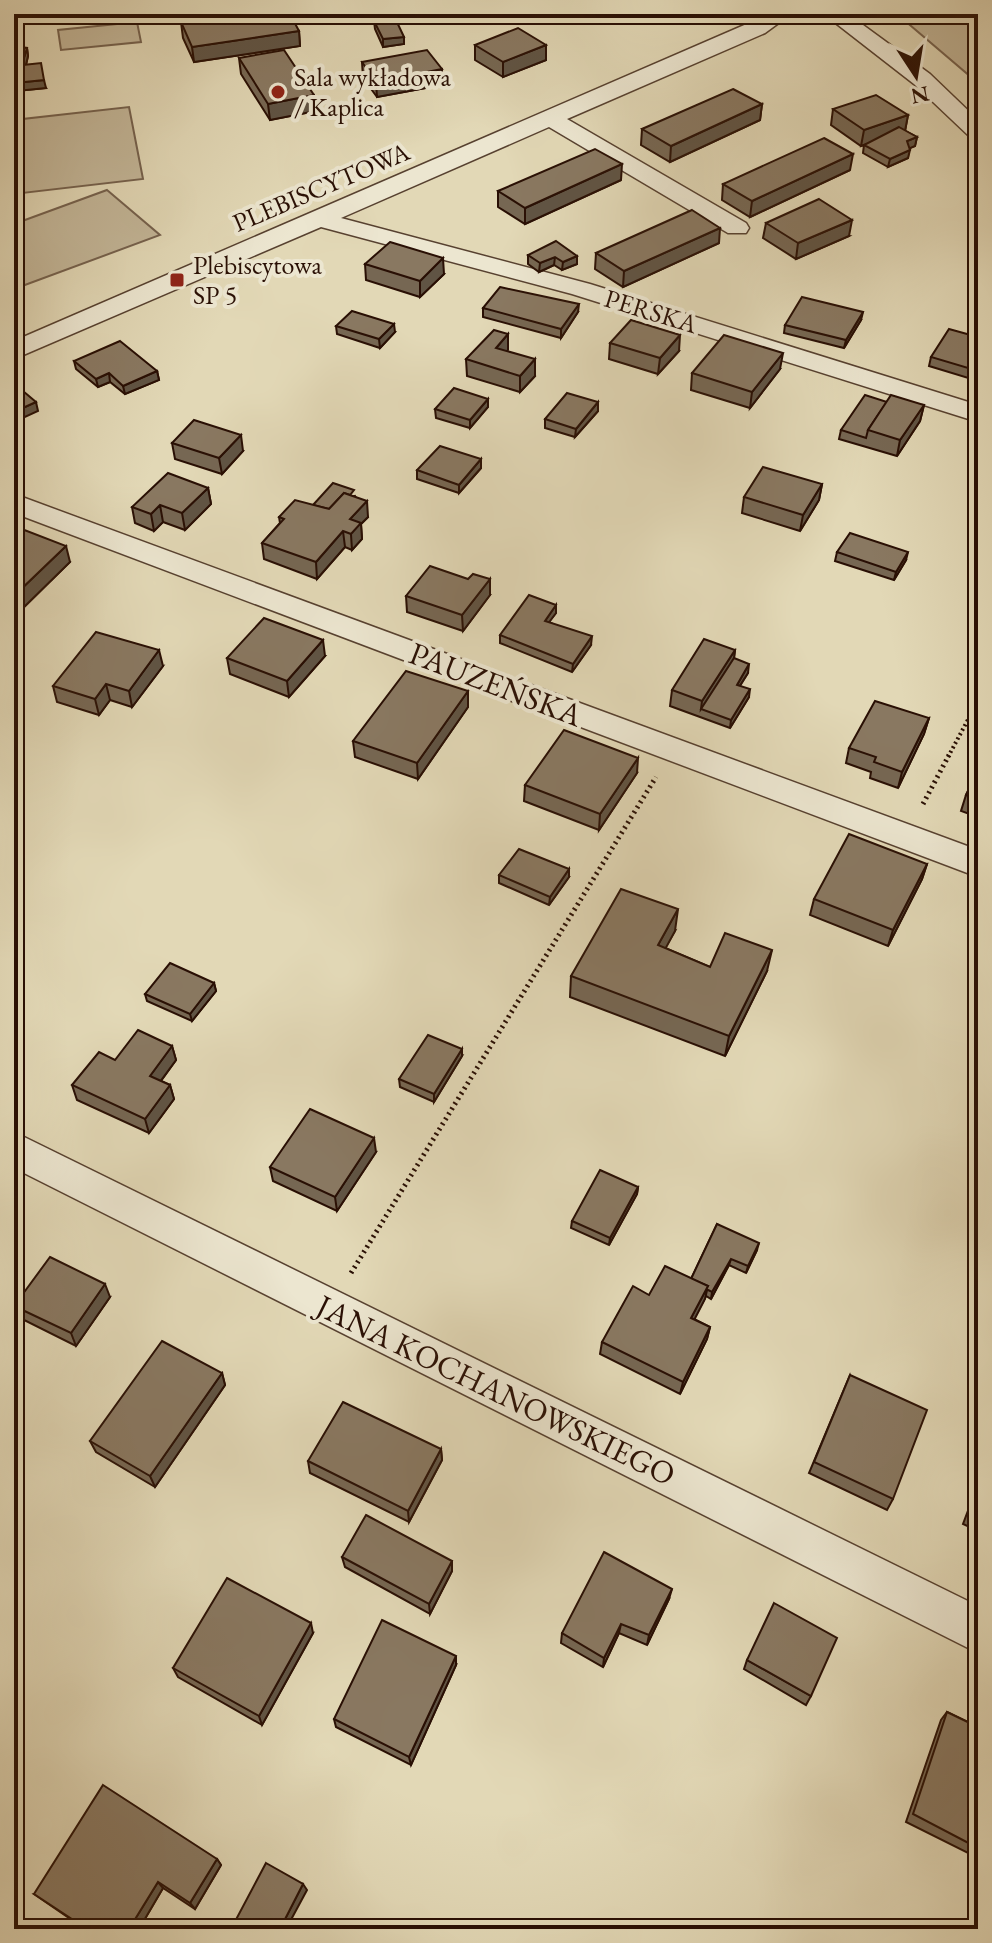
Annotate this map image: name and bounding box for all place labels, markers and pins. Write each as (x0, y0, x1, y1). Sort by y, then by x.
place label: Sala wykładowa / Kaplica (294, 60, 451, 124)
marker: Sala wykładowa / Kaplica (269, 83, 287, 101)
place label: Plebiscytowa SP 5 (193, 248, 322, 312)
marker: Plebiscytowa SP 5 (168, 271, 186, 289)

